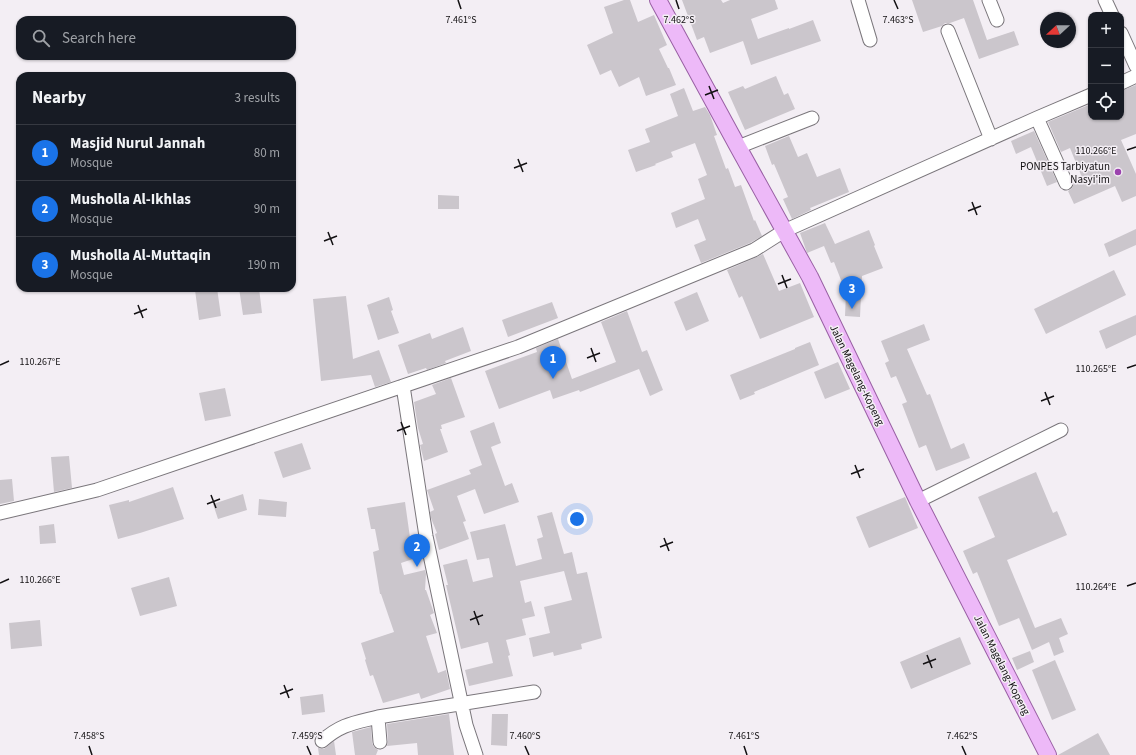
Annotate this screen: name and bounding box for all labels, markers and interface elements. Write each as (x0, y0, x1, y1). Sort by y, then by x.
north arrow (1040, 12, 1076, 48)
map controls (1088, 12, 1124, 120)
button: + (1088, 12, 1124, 48)
text: 7.461°S (445, 13, 477, 27)
text: 7.462°S (663, 13, 695, 27)
text: 7.463°S (882, 13, 914, 27)
search box (16, 16, 296, 60)
icon: search (30, 27, 52, 49)
text: Search here (62, 28, 136, 49)
button: − (1088, 48, 1124, 84)
button: locate (1088, 84, 1124, 120)
text: Nearby (32, 86, 86, 110)
text: 3 results (235, 89, 280, 107)
text: Masjid Nurul Jannah (70, 133, 205, 154)
text: 1 (42, 144, 48, 162)
text: 80 m (254, 144, 280, 162)
text: 110.266°E (1076, 144, 1116, 158)
text: Mosque (70, 154, 113, 172)
place label: PONPES Tarbiyatun Nasyi'im (1020, 159, 1110, 187)
marker: PONPES Tarbiyatun Nasyi'im (1113, 167, 1123, 177)
text: Musholla Al-Ikhlas (70, 189, 191, 210)
text: 2 (42, 200, 48, 218)
text: 90 m (254, 200, 280, 218)
text: Mosque (70, 210, 113, 228)
text: Musholla Al-Muttaqin (70, 245, 211, 266)
text: 3 (42, 256, 48, 274)
text: 190 m (247, 256, 280, 274)
text: Mosque (70, 266, 113, 284)
pin: 3 (839, 276, 865, 309)
street label: Jalan Magelang-Kopeng (826, 322, 888, 428)
pin: 1 (540, 346, 566, 379)
text: 110.267°E (20, 355, 60, 369)
text: 110.265°E (1076, 362, 1116, 376)
your location (567, 509, 587, 529)
pin: 2 (404, 534, 430, 567)
text: 110.266°E (20, 573, 60, 587)
text: 110.264°E (1076, 580, 1116, 594)
street label: Jalan Magelang-Kopeng (970, 612, 1034, 718)
text: 7.458°S (73, 729, 105, 743)
text: 7.459°S (291, 729, 323, 743)
text: 7.460°S (509, 729, 541, 743)
text: 7.461°S (728, 729, 760, 743)
text: 7.462°S (946, 729, 978, 743)

